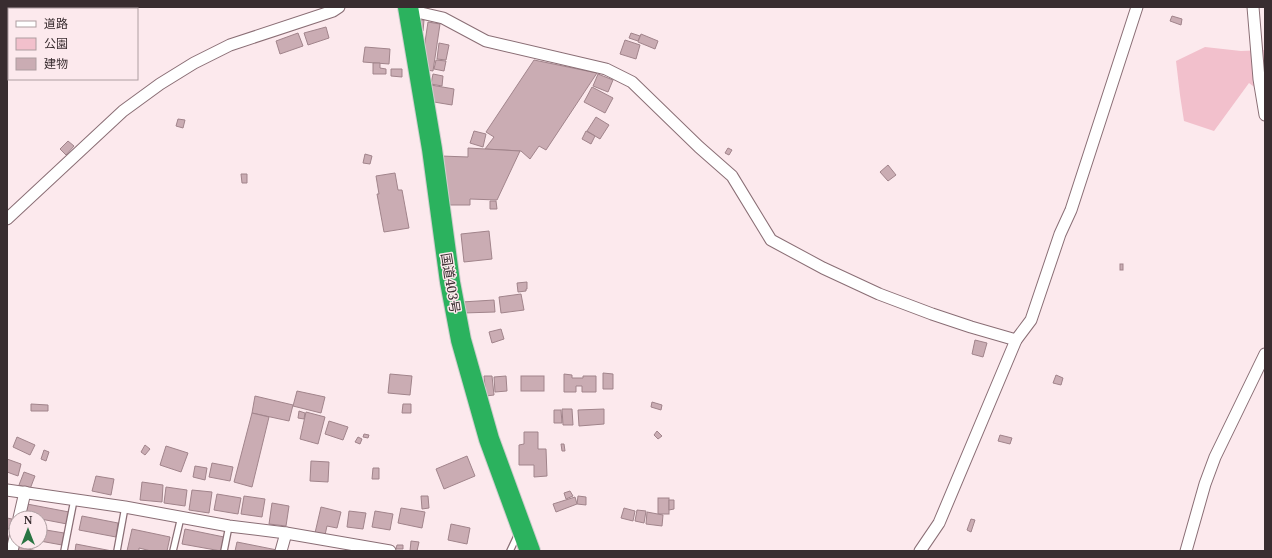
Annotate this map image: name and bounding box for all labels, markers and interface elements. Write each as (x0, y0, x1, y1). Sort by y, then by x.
legend (8, 8, 138, 80)
text: 道路 (44, 15, 68, 32)
text: 公園 (44, 35, 68, 52)
text: 建物 (44, 55, 68, 72)
street label: 国道403号 (437, 252, 465, 314)
north arrow (8, 510, 48, 550)
text: N (24, 512, 33, 527)

